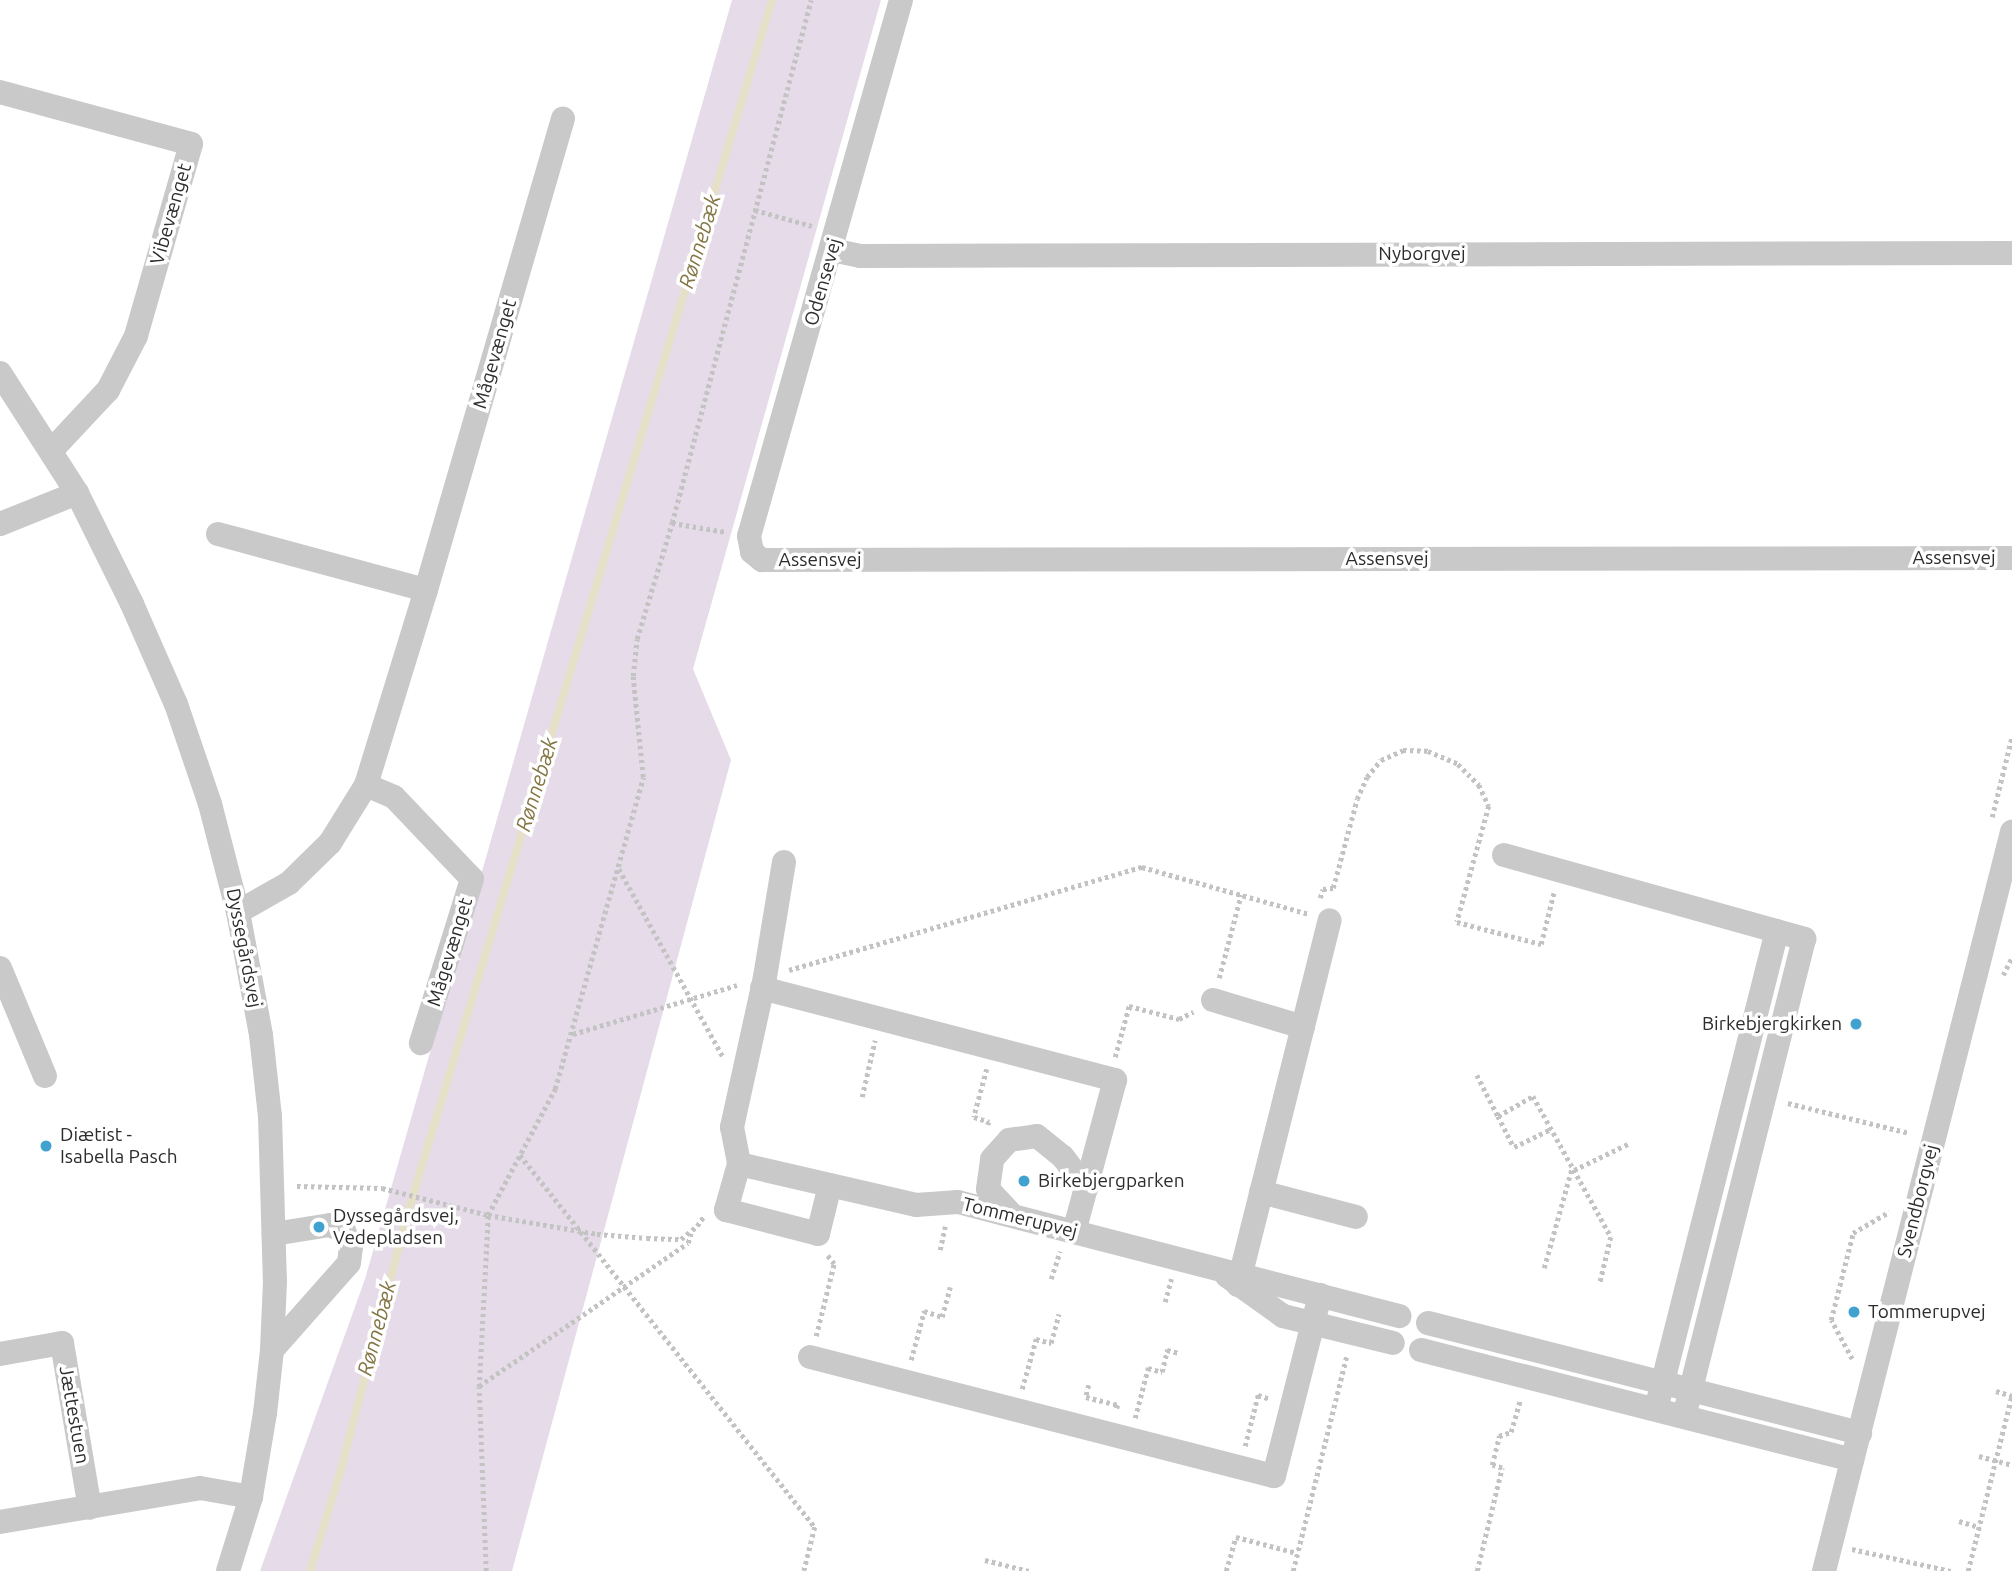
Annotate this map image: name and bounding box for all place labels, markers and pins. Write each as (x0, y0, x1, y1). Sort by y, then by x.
place label: Birkebjergkirken (1702, 1013, 1842, 1035)
marker: Birkebjergkirken (1848, 1016, 1864, 1032)
place label: Diætist - Isabella Pasch (60, 1124, 177, 1168)
marker: Diætist - Isabella Pasch (38, 1138, 54, 1154)
place label: Birkebjergparken (1038, 1170, 1185, 1192)
marker: Birkebjergparken (1016, 1173, 1032, 1189)
place label: Dyssegårdsvej, Vedepladsen (333, 1205, 459, 1249)
marker: Dyssegårdsvej, Vedepladsen (311, 1219, 327, 1235)
place label: Tommerupvej (1868, 1301, 1986, 1323)
marker: Tommerupvej (1846, 1304, 1862, 1320)

